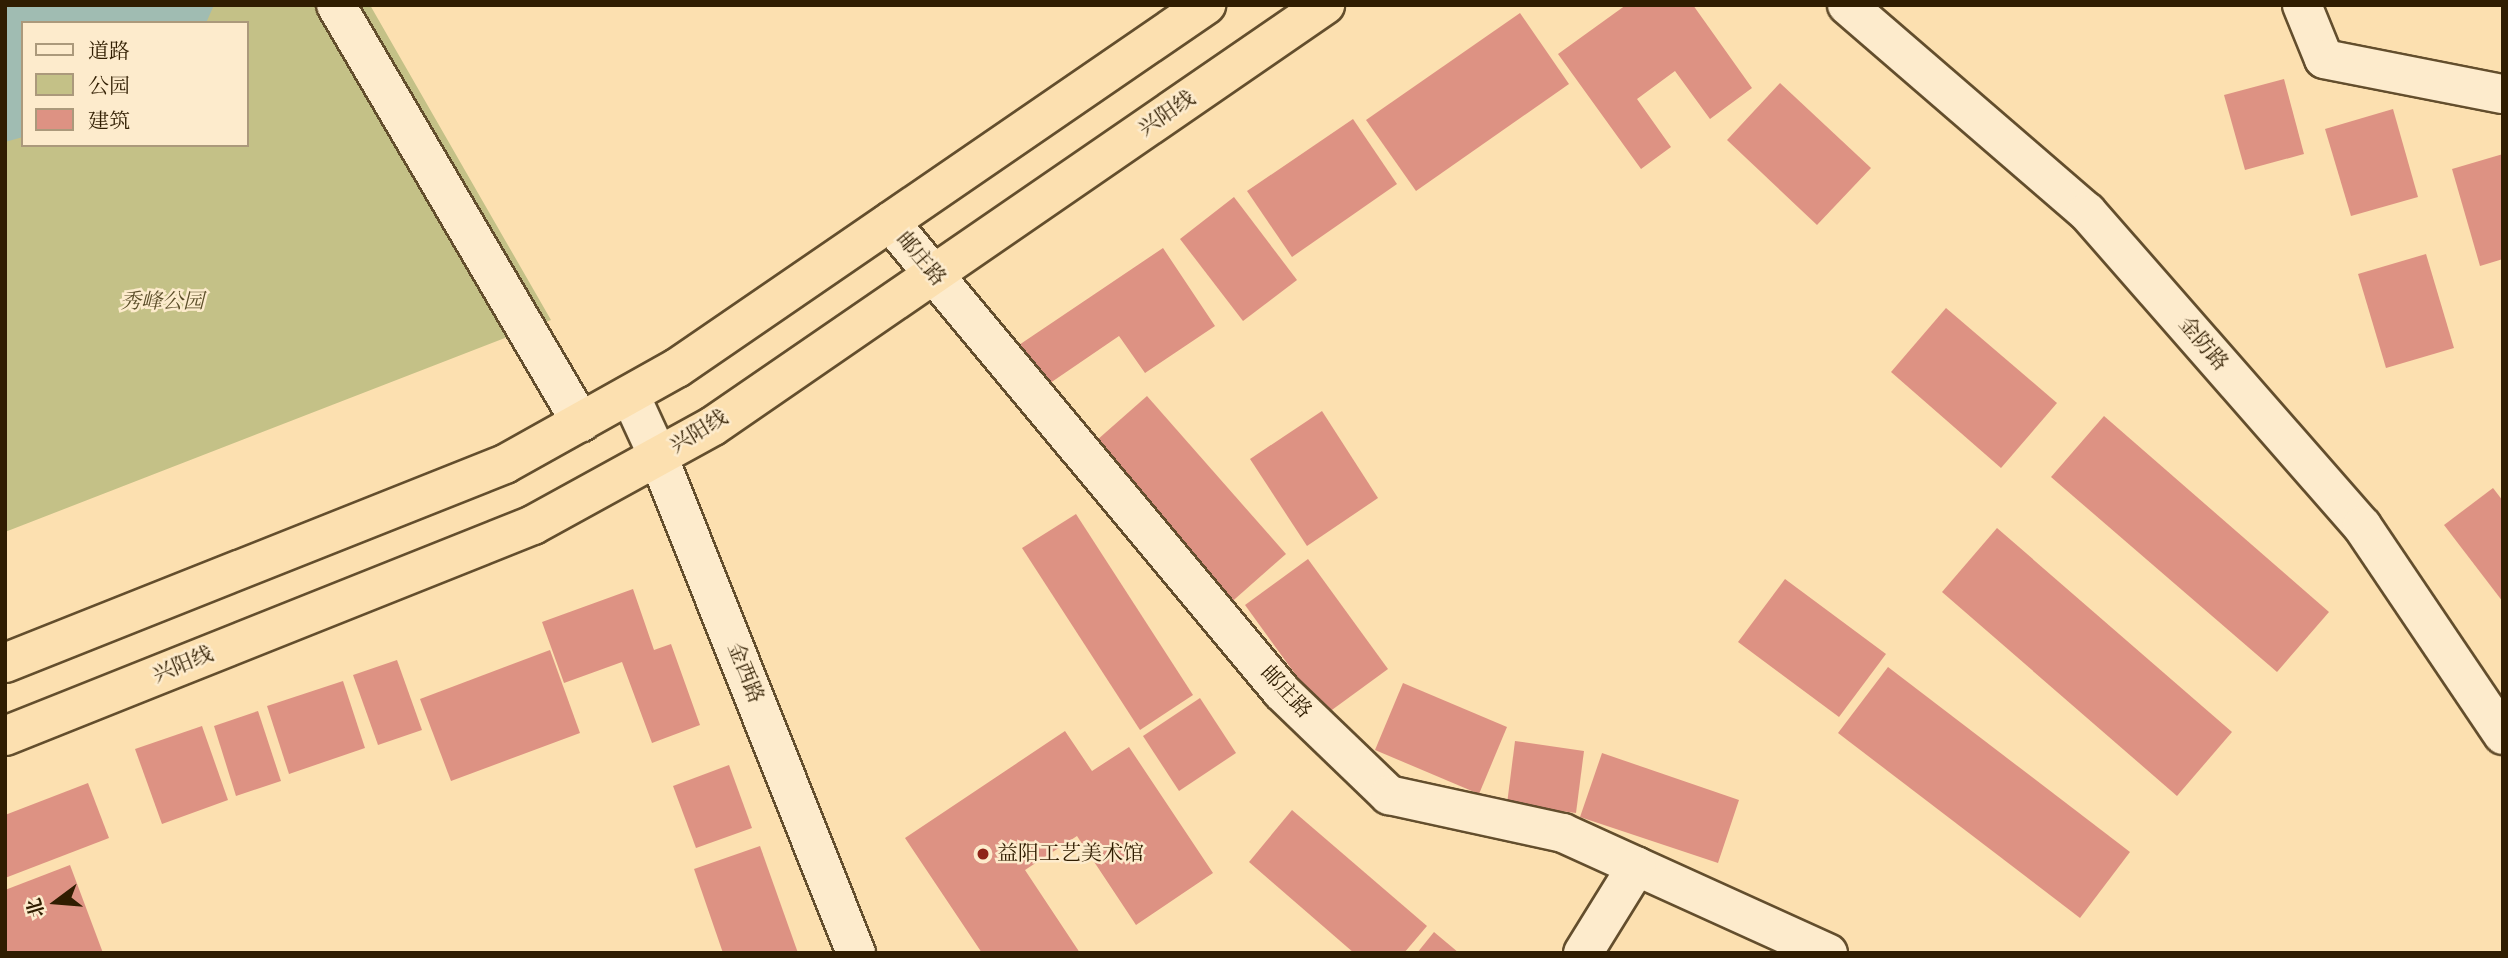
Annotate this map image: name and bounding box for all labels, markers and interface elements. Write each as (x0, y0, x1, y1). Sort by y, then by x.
legend (21, 21, 248, 147)
text: 道路 (88, 38, 130, 65)
text: 公园 (88, 73, 130, 100)
street label: 兴阳线 (1134, 86, 1200, 142)
text: 建筑 (88, 108, 130, 135)
street label: 邮庄路 (891, 227, 951, 291)
park label: 秀峰公园 (120, 289, 204, 315)
street label: 金防路 (2173, 312, 2233, 376)
street label: 兴阳线 (666, 405, 732, 459)
street label: 金西路 (722, 639, 768, 707)
street label: 兴阳线 (149, 642, 217, 688)
street label: 邮庄路 (1255, 660, 1317, 724)
place label: 益阳工艺美术馆 (997, 841, 1144, 867)
marker: 益阳工艺美术馆 (975, 846, 991, 862)
north arrow (21, 867, 91, 937)
text: 北 (22, 895, 50, 920)

